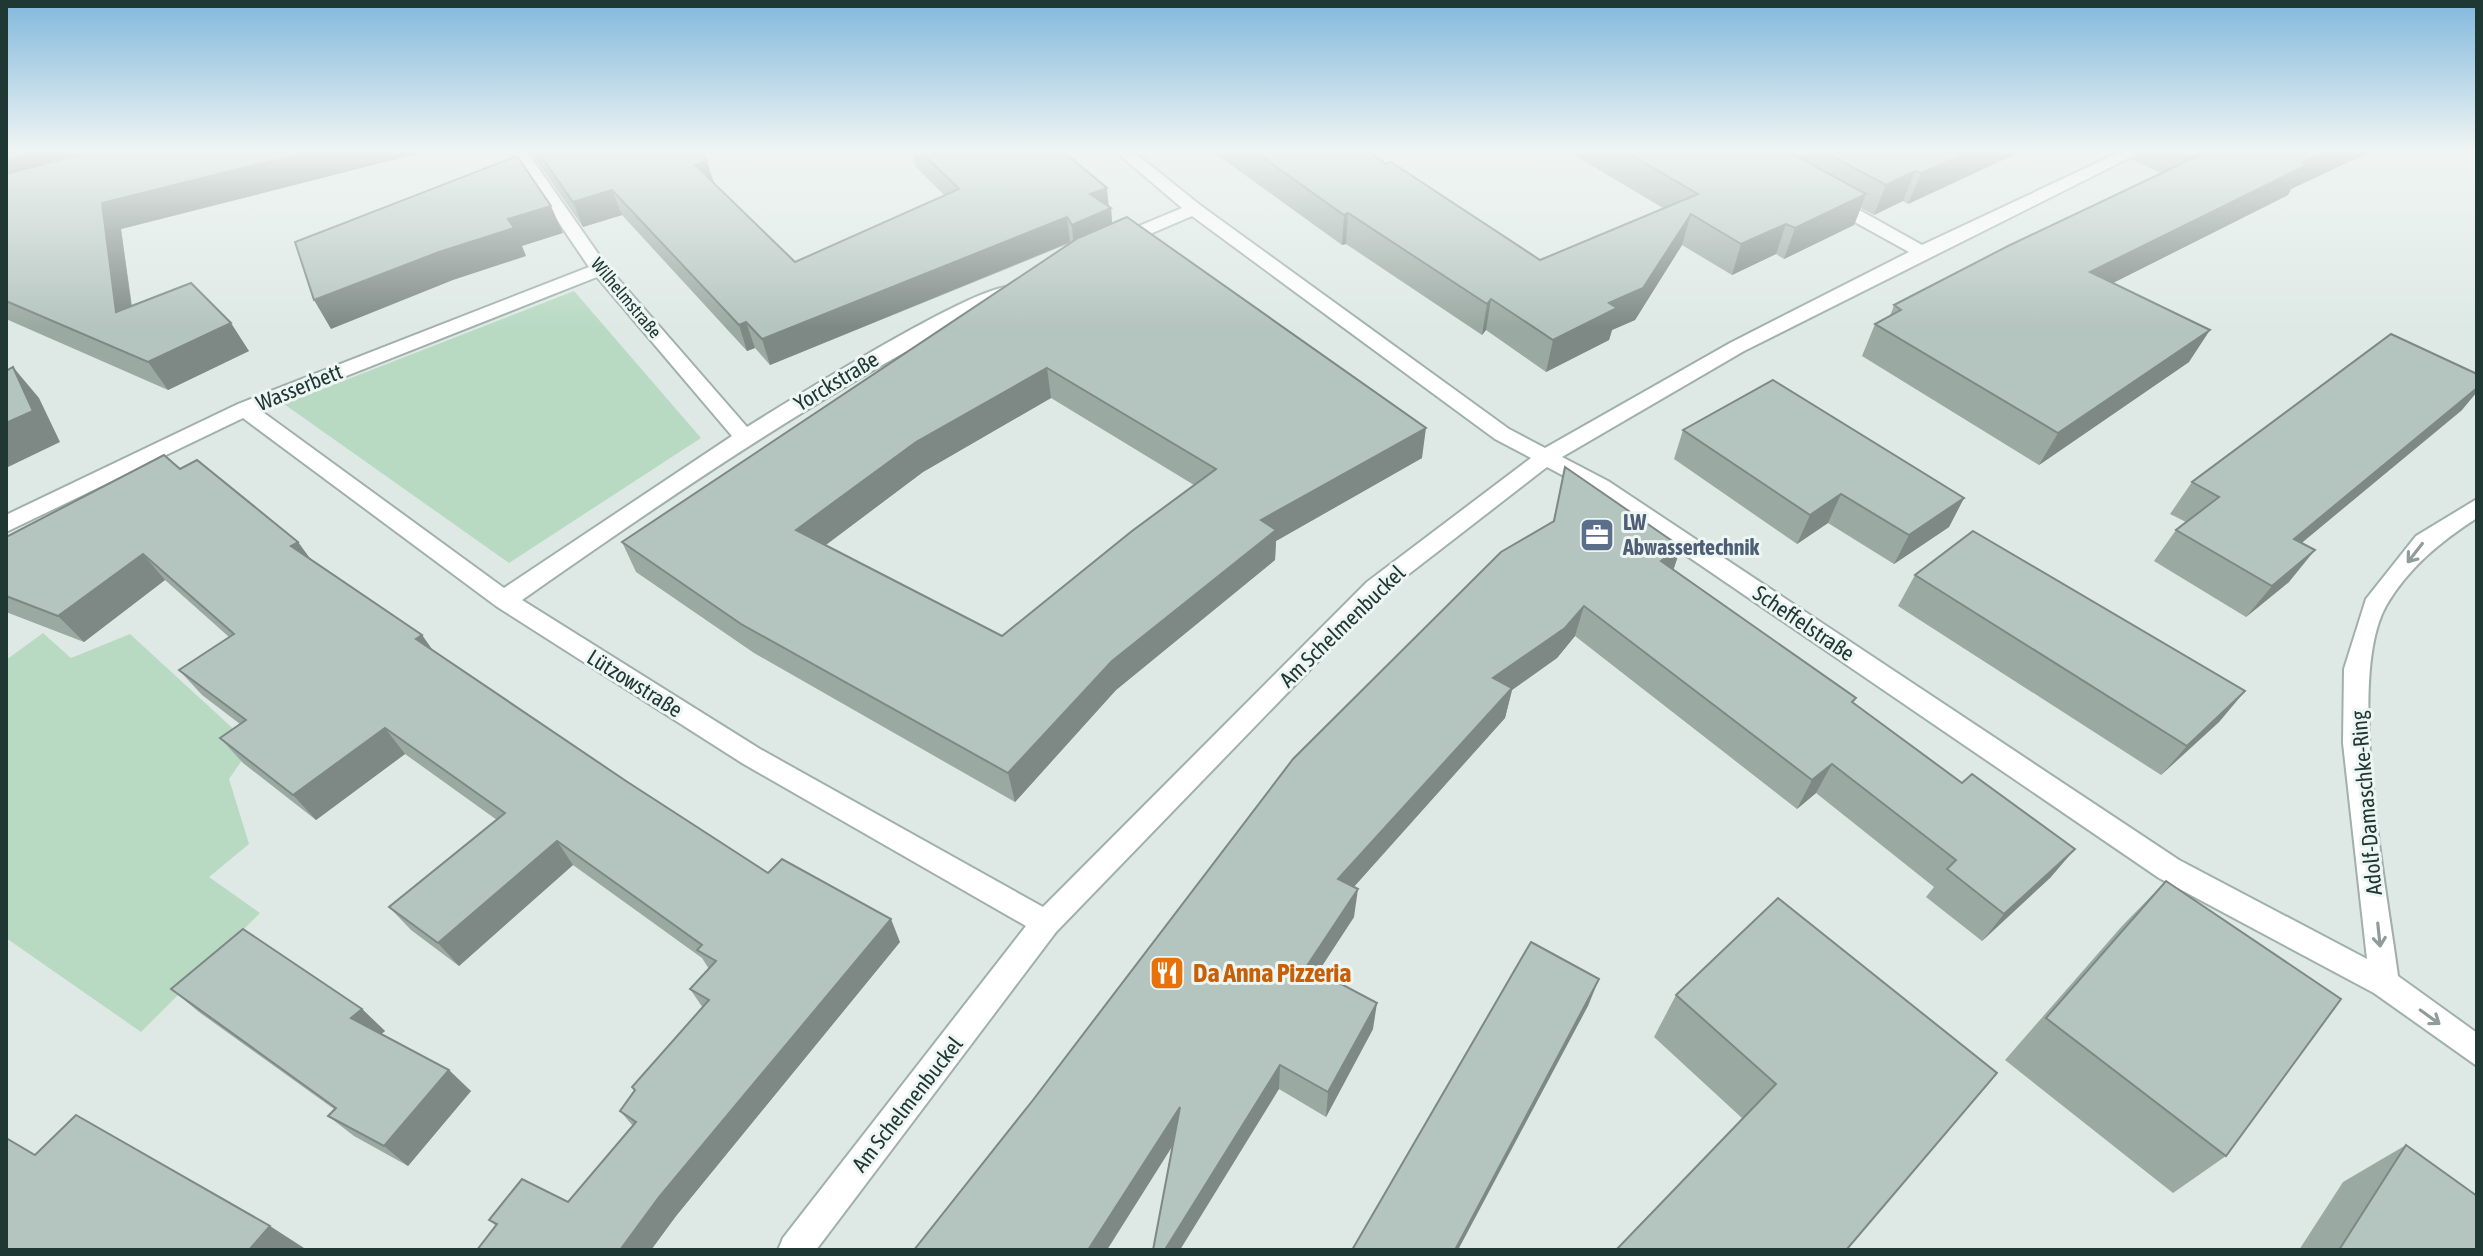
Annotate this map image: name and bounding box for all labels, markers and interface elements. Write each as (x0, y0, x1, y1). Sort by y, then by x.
street label: Wilhelmstraße (587, 253, 666, 342)
street label: Yorckstraße (789, 346, 883, 416)
street label: Wasserbett (252, 358, 346, 416)
place label: LW Abwassertechnik (1622, 509, 1759, 560)
office icon: LW Abwassertechnik (1578, 516, 1616, 554)
one-way arrow (2406, 542, 2423, 563)
street label: Am Schelmenbuckel (1274, 559, 1410, 692)
street label: Scheffelstraße (1748, 580, 1860, 666)
street label: Lützowstraße (583, 644, 687, 722)
street label: Adolf-Damaschke-Ring (2345, 709, 2387, 896)
one-way arrow (2371, 921, 2386, 948)
restaurant icon: Da Anna Pizzeria (1148, 954, 1186, 992)
place label: Da Anna Pizzeria (1193, 958, 1351, 988)
one-way arrow (2419, 1009, 2441, 1025)
street label: Am Schelmenbuckel (846, 1031, 968, 1177)

